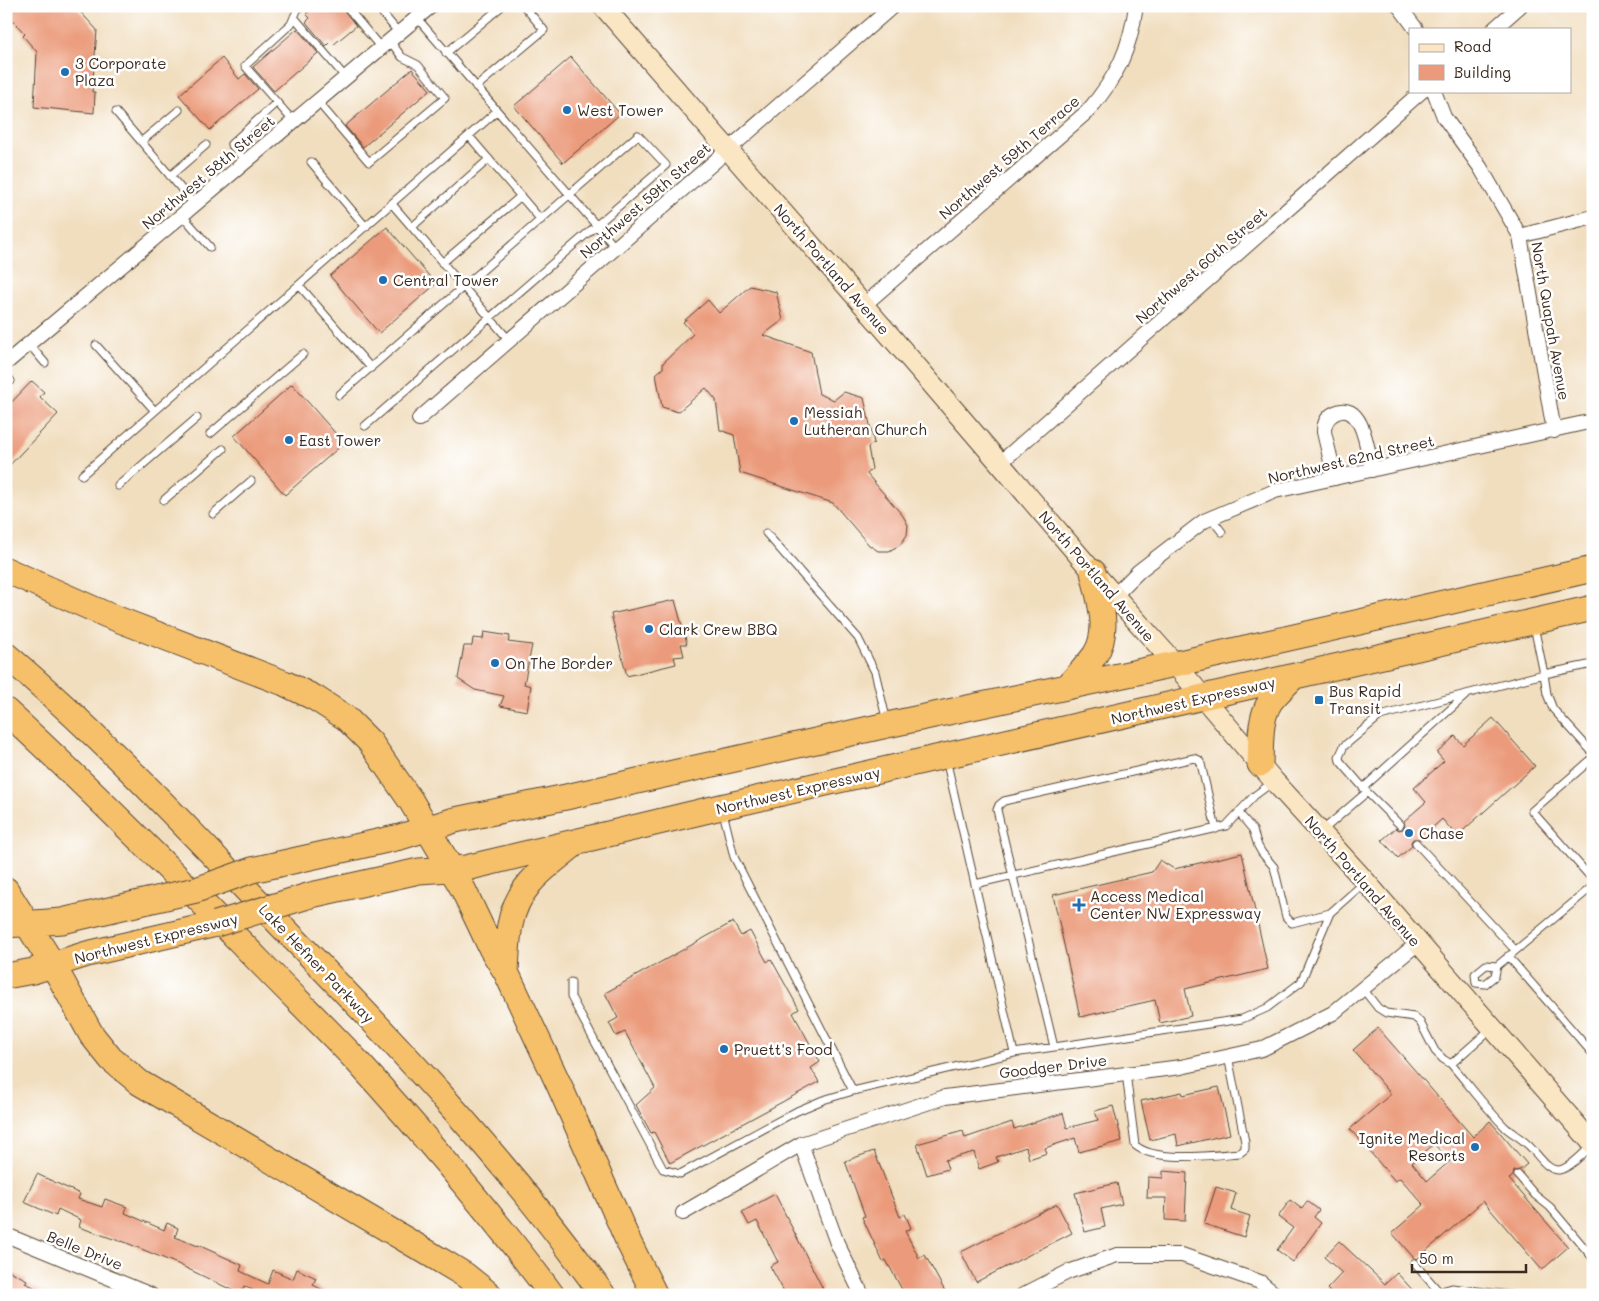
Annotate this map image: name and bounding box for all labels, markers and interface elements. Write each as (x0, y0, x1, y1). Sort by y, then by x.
legend (1409, 28, 1572, 92)
text: Road (1454, 36, 1491, 56)
place label: 3 Corporate Plaza (75, 53, 167, 90)
text: Building (1454, 62, 1511, 82)
marker: 3 Corporate Plaza (59, 66, 71, 78)
street label: Northwest 59th Terrace (935, 90, 1083, 224)
place label: West Tower (577, 100, 664, 120)
marker: West Tower (561, 104, 573, 116)
street label: Northwest 58th Street (137, 110, 279, 234)
street label: Northwest 59th Street (575, 138, 715, 262)
street label: North Portland Avenue (770, 199, 894, 339)
street label: Northwest 60th Street (1131, 202, 1271, 328)
street label: North Quapah Avenue (1527, 240, 1575, 402)
place label: Central Tower (393, 270, 499, 290)
marker: Central Tower (377, 274, 389, 286)
place label: Messiah Lutheran Church (804, 402, 927, 439)
marker: Messiah Lutheran Church (788, 415, 800, 427)
place label: East Tower (299, 430, 381, 450)
street label: Northwest 62nd Street (1266, 430, 1436, 488)
marker: East Tower (283, 434, 295, 446)
street label: North Portland Avenue (1035, 506, 1159, 646)
place label: Clark Crew BBQ (659, 619, 777, 639)
marker: Clark Crew BBQ (643, 623, 655, 635)
place label: On The Border (505, 653, 613, 673)
marker: On The Border (489, 657, 501, 669)
street label: Northwest Expressway (1109, 671, 1277, 729)
place label: Bus Rapid Transit (1329, 681, 1401, 718)
marker: Bus Rapid Transit (1313, 694, 1325, 706)
street label: Northwest Expressway (714, 761, 882, 819)
street label: North Portland Avenue (1301, 811, 1425, 951)
place label: Chase (1419, 823, 1464, 843)
marker: Chase (1403, 827, 1415, 839)
place label: Access Medical Center NW Expressway (1090, 886, 1261, 923)
marker: Access Medical Center NW Expressway (1072, 898, 1086, 912)
street label: Lake Hefner Parkway (255, 899, 379, 1027)
street label: Northwest Expressway (72, 908, 240, 968)
place label: Pruett's Food (734, 1039, 832, 1059)
marker: Pruett's Food (718, 1043, 730, 1055)
street label: Goodger Drive (998, 1049, 1108, 1083)
place label: Ignite Medical Resorts (1359, 1128, 1465, 1165)
marker: Ignite Medical Resorts (1469, 1141, 1481, 1153)
street label: Belle Drive (44, 1226, 126, 1274)
scale bar (1412, 1241, 1525, 1273)
text: 50 m (1419, 1248, 1454, 1268)

